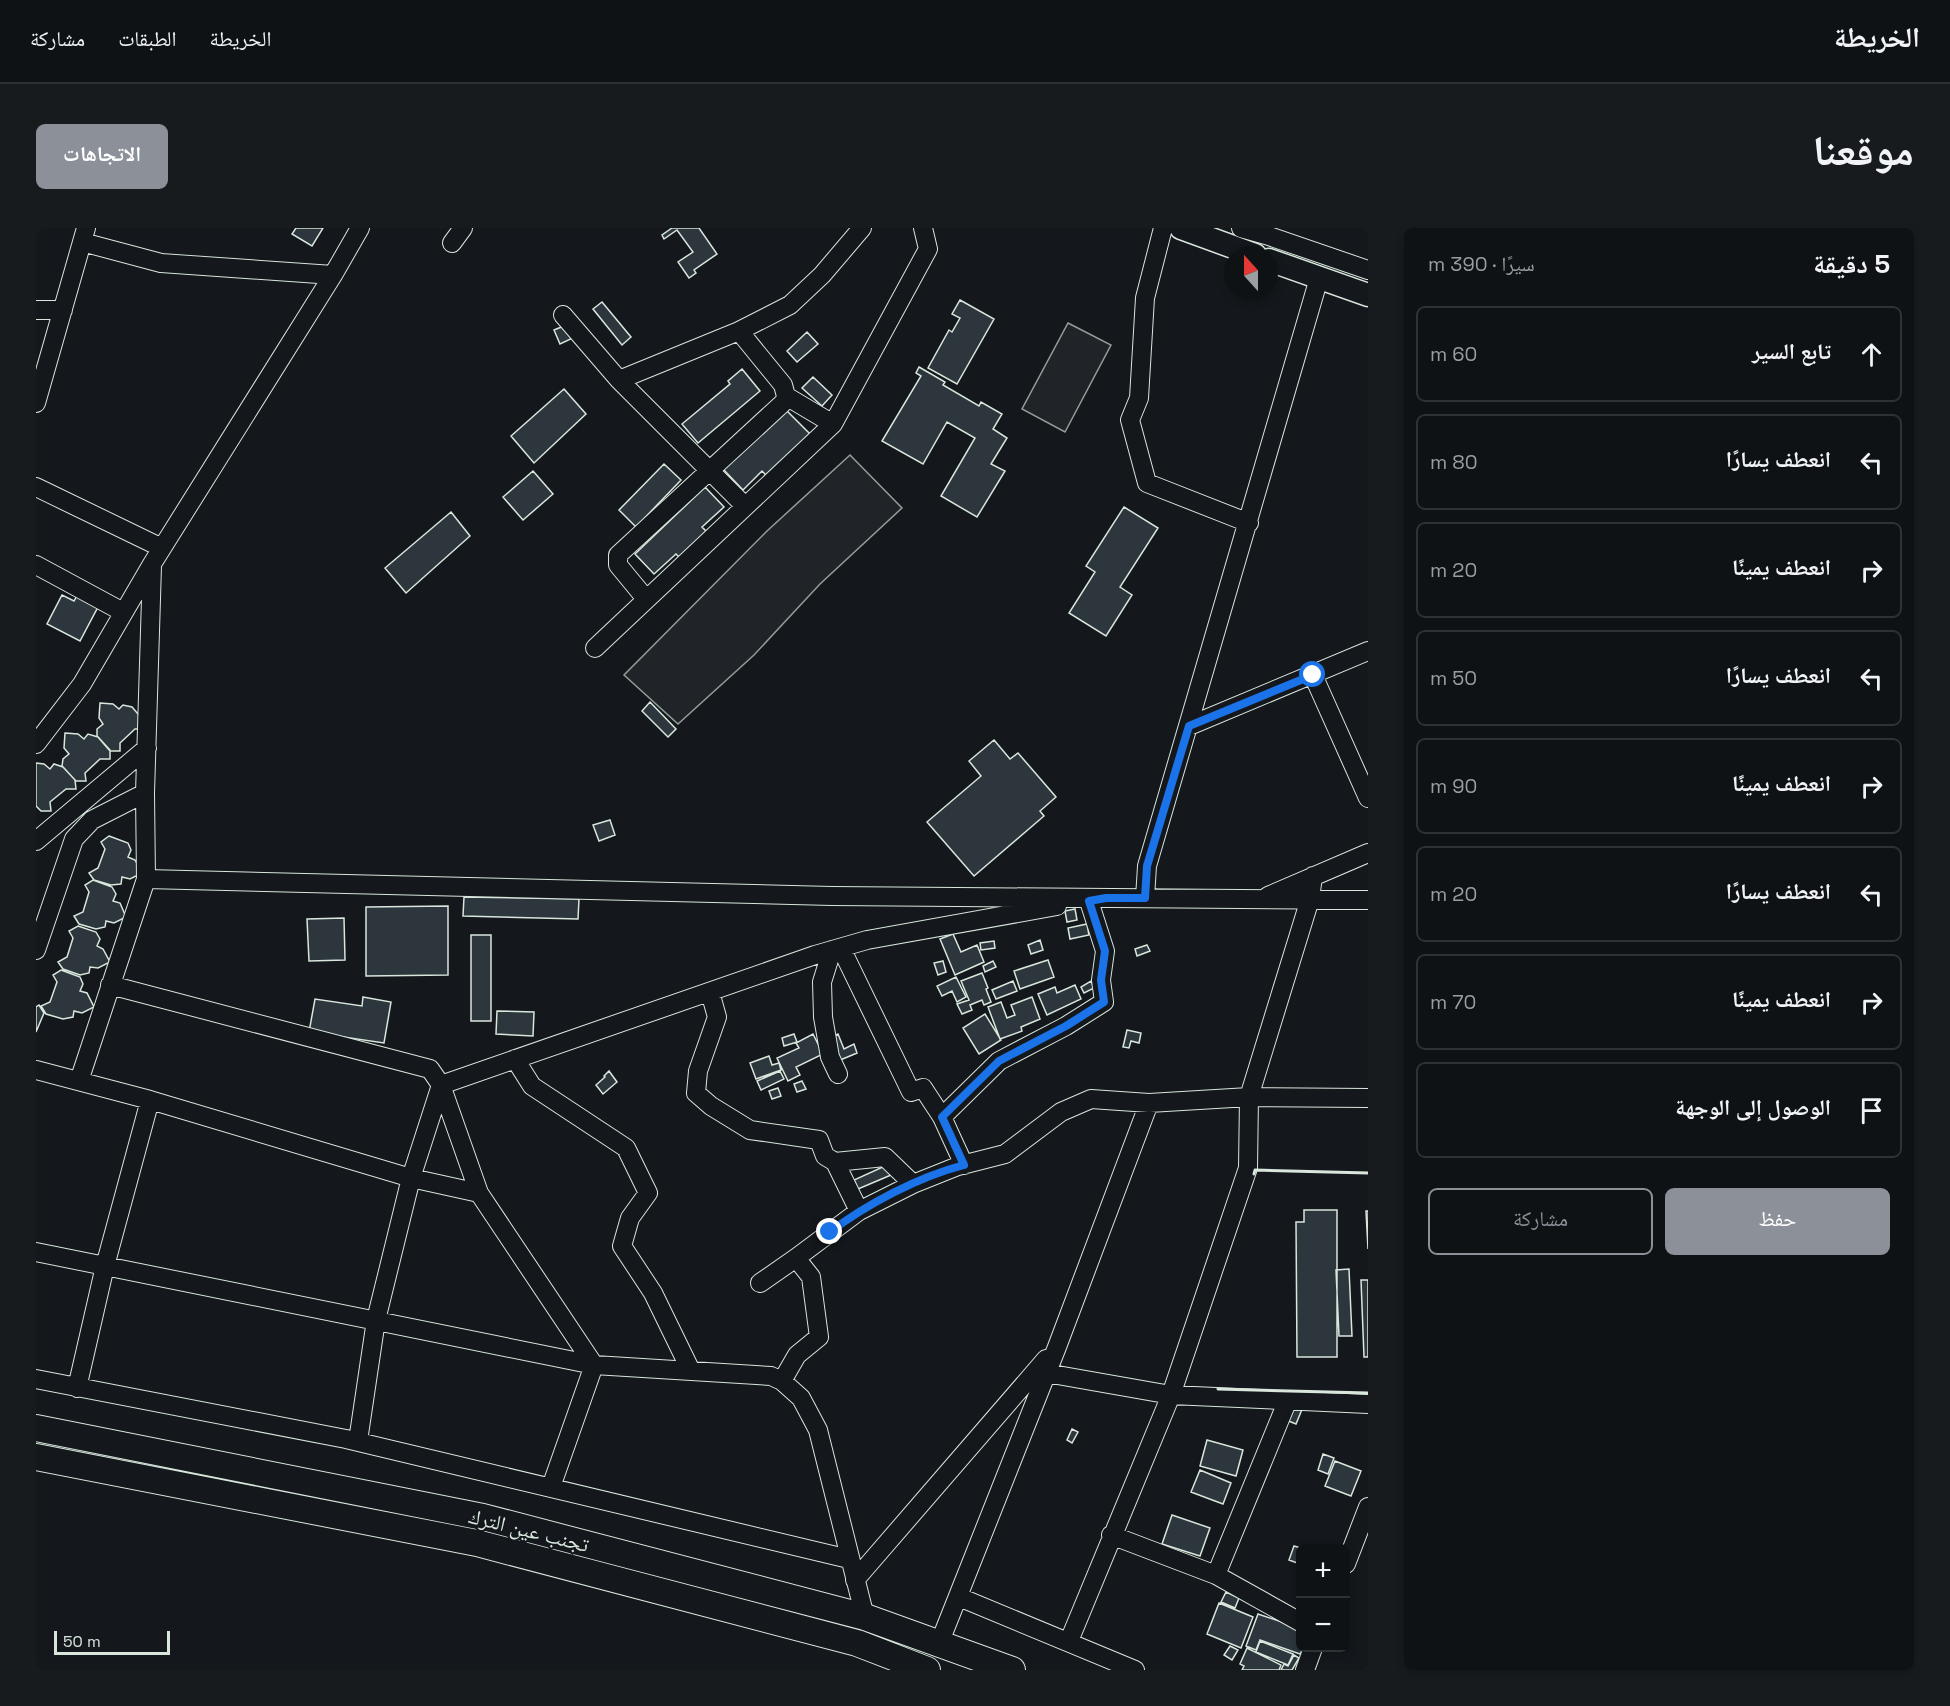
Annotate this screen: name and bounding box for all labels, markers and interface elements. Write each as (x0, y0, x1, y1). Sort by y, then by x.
text: الخريطة (1834, 19, 1920, 55)
text: مشاركة (30, 25, 85, 52)
text: الطبقات (118, 25, 177, 52)
text: الخريطة (210, 25, 271, 52)
button: الاتجاهات (36, 124, 168, 189)
text: موقعنا (1813, 124, 1914, 177)
north arrow (1224, 246, 1278, 300)
text: 5 دقيقة (1813, 247, 1890, 281)
text: سيرًا · 390 m (1428, 251, 1535, 277)
text: تابع السير (1752, 337, 1831, 365)
icon: ahead (1855, 338, 1888, 371)
text: 60 m (1430, 341, 1477, 367)
text: انعطف يسارًا (1726, 445, 1831, 473)
icon: left (1855, 446, 1888, 479)
text: 80 m (1430, 449, 1478, 475)
text: انعطف يمينًا (1732, 553, 1831, 581)
icon: right (1855, 554, 1888, 587)
text: 20 m (1430, 557, 1477, 583)
route start (1299, 661, 1325, 687)
text: انعطف يسارًا (1726, 661, 1831, 689)
icon: left (1855, 662, 1888, 695)
text: 50 m (1430, 665, 1477, 691)
text: انعطف يمينًا (1732, 769, 1831, 797)
icon: right (1855, 770, 1888, 803)
text: 90 m (1430, 773, 1477, 799)
text: انعطف يسارًا (1726, 877, 1831, 905)
icon: left (1855, 878, 1888, 911)
text: 20 m (1430, 881, 1477, 907)
text: انعطف يمينًا (1732, 985, 1831, 1013)
icon: right (1855, 986, 1888, 1019)
text: 70 m (1430, 989, 1476, 1015)
text: الوصول إلى الوجهة (1675, 1093, 1831, 1121)
icon: arrive (1855, 1094, 1888, 1127)
button: مشاركة (1428, 1188, 1653, 1255)
button: حفظ (1665, 1188, 1890, 1255)
route end (816, 1218, 842, 1244)
street label: تجنب عين الترك (466, 1502, 592, 1558)
map controls (1296, 1544, 1350, 1652)
button: + (1296, 1544, 1350, 1598)
button: − (1296, 1598, 1350, 1652)
scale bar (54, 1628, 170, 1656)
text: 50 m (63, 1631, 101, 1652)

